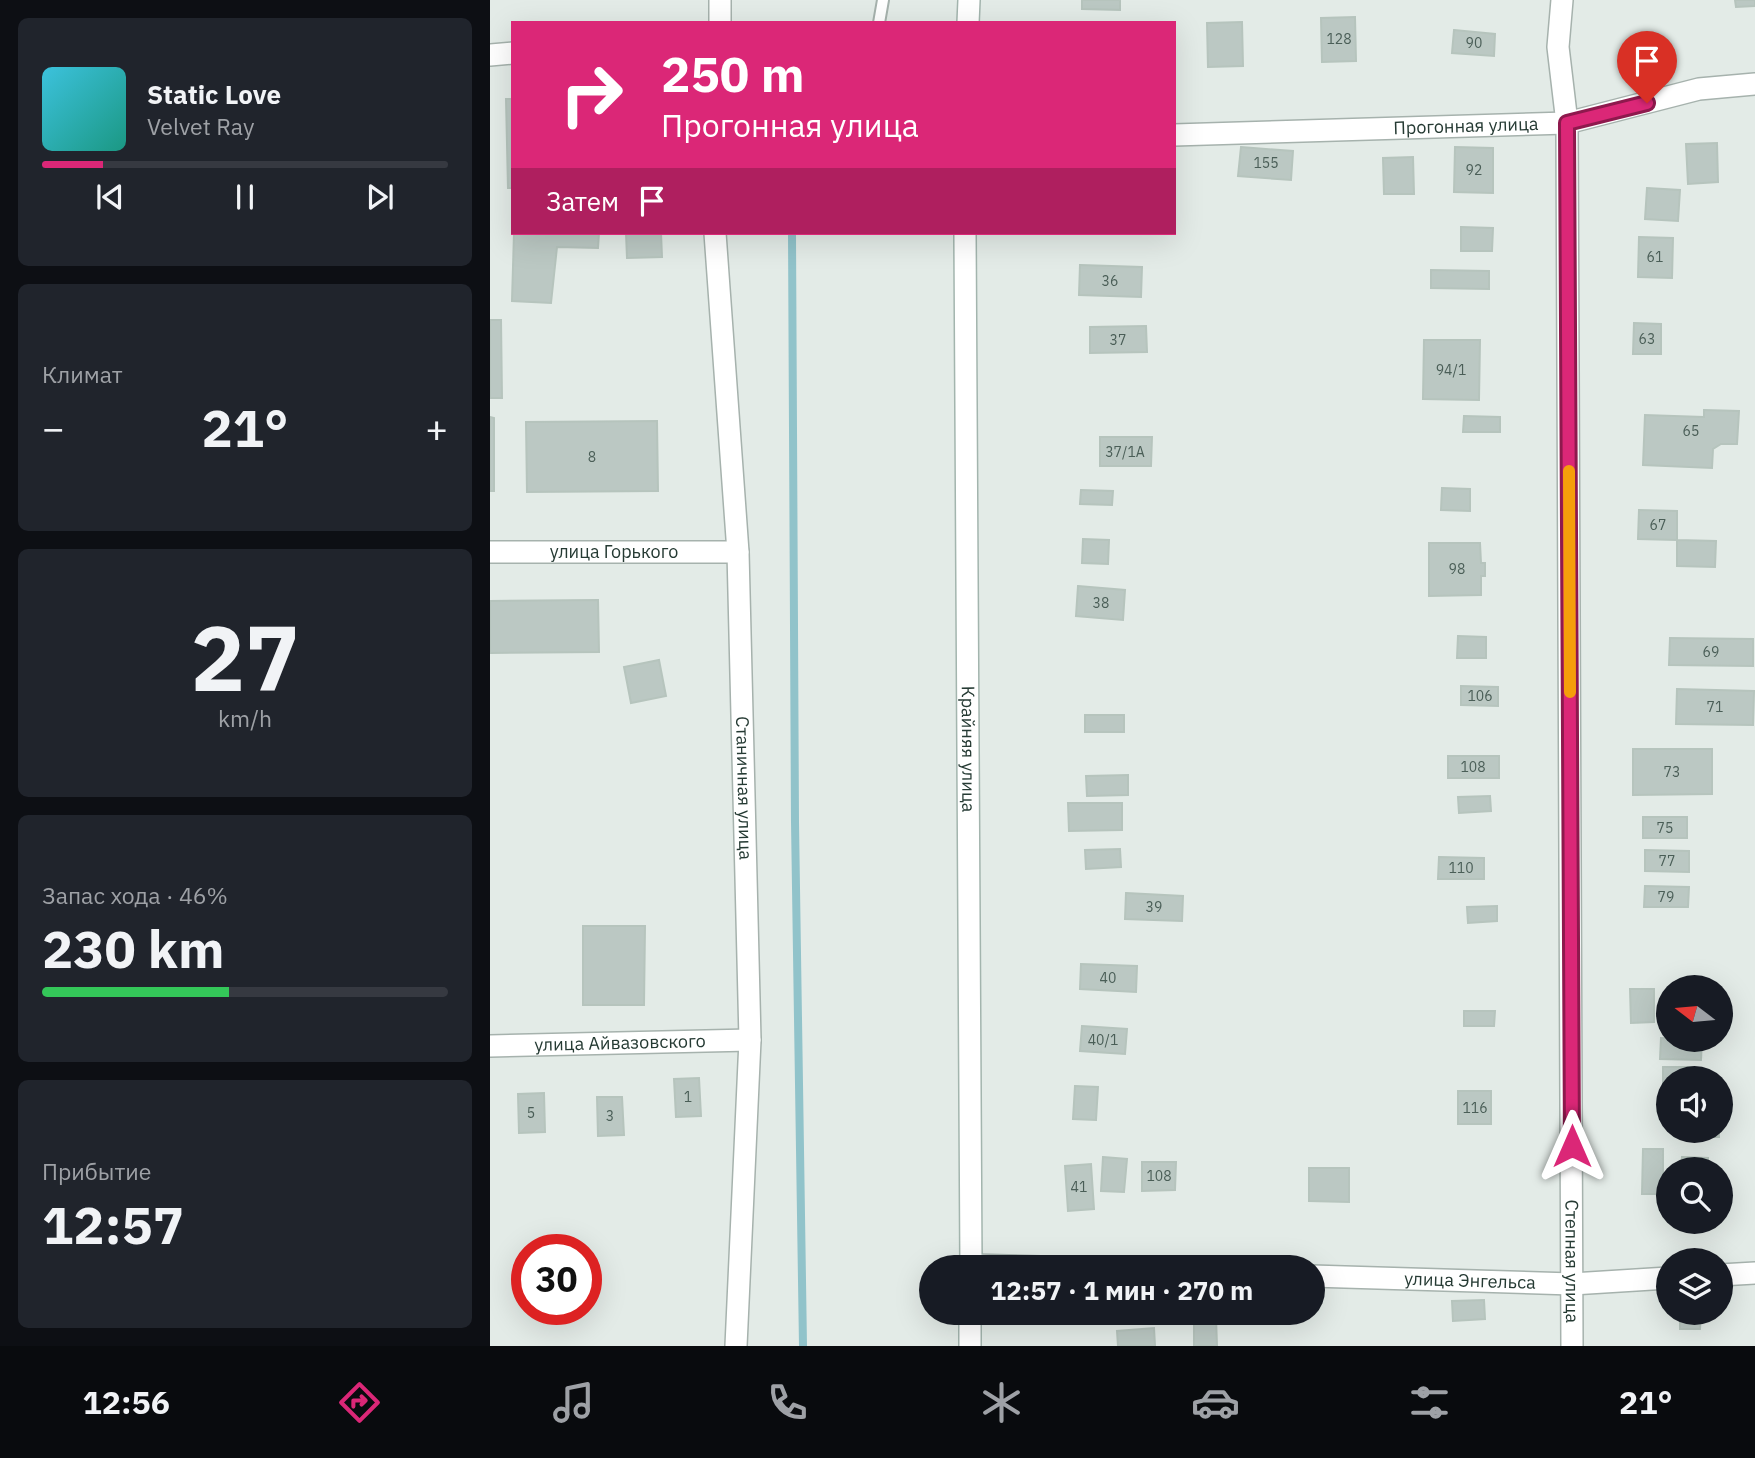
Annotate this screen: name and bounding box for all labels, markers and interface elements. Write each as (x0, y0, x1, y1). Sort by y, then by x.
house number: 128 (1326, 30, 1352, 48)
pin (1617, 31, 1677, 103)
house number: 90 (1466, 34, 1482, 52)
text: 250 m (661, 42, 805, 105)
icon: arrive (1628, 42, 1666, 80)
icon: right (546, 49, 637, 140)
text: Static Love (147, 77, 281, 111)
text: Прогонная улица (661, 104, 919, 146)
text: Velvet Ray (147, 111, 254, 141)
street label: Прогонная улица (1393, 112, 1539, 139)
house number: 155 (1253, 154, 1279, 172)
house number: 92 (1466, 161, 1482, 179)
icon: previous (91, 178, 129, 216)
icon: pause (226, 178, 264, 216)
icon: next (361, 178, 399, 216)
icon: arrive (633, 182, 671, 220)
text: Затем (546, 184, 619, 218)
house number: 61 (1647, 248, 1663, 266)
house number: 36 (1102, 272, 1118, 290)
house number: 63 (1639, 330, 1655, 348)
house number: 37 (1110, 331, 1126, 349)
text: Климат (42, 359, 123, 389)
house number: 94/1 (1436, 361, 1466, 379)
text: 21° (202, 394, 288, 461)
text: − (42, 403, 65, 452)
text: + (425, 403, 448, 452)
house number: 65 (1683, 422, 1699, 440)
house number: 37/1А (1105, 443, 1145, 461)
house number: 8 (588, 448, 596, 466)
house number: 67 (1650, 516, 1666, 534)
street label: улица Горького (550, 540, 678, 563)
house number: 98 (1449, 560, 1465, 578)
house number: 38 (1093, 594, 1109, 612)
text: 27 (190, 598, 300, 716)
house number: 69 (1703, 643, 1719, 661)
street label: Крайняя улица (957, 686, 980, 813)
house number: 106 (1467, 687, 1493, 705)
house number: 71 (1707, 698, 1723, 716)
text: km/h (218, 703, 272, 733)
street label: Станичная улица (731, 716, 758, 861)
house number: 108 (1460, 758, 1486, 776)
house number: 73 (1664, 763, 1680, 781)
house number: 75 (1657, 819, 1673, 837)
house number: 77 (1659, 852, 1675, 870)
house number: 110 (1448, 859, 1474, 877)
text: Запас хода · 46% (42, 880, 228, 910)
house number: 79 (1658, 888, 1674, 906)
house number: 39 (1146, 898, 1162, 916)
text: 230 km (42, 915, 224, 982)
house number: 40 (1100, 969, 1116, 987)
north arrow (1656, 975, 1732, 1052)
map controls (1656, 975, 1733, 1325)
street label: улица Айвазовского (534, 1029, 706, 1056)
house number: 40/1 (1088, 1031, 1118, 1049)
button: sound (1656, 1066, 1733, 1143)
house number: 1 (684, 1088, 692, 1106)
house number: 116 (1462, 1099, 1488, 1117)
house number: 5 (527, 1104, 535, 1122)
house number: 3 (606, 1107, 614, 1125)
position arrow (1535, 1109, 1609, 1183)
text: Прибытие (42, 1156, 151, 1186)
button: search (1656, 1157, 1733, 1234)
house number: 108 (1146, 1167, 1172, 1185)
house number: 41 (1071, 1178, 1087, 1196)
text: 12:57 (42, 1191, 184, 1258)
street label: Степная улица (1560, 1199, 1584, 1324)
speed limit sign: 30 (511, 1234, 602, 1325)
button: layers (1656, 1248, 1733, 1325)
street label: улица Энгельса (1404, 1267, 1537, 1294)
text: 12:57 · 1 мин · 270 m (991, 1273, 1253, 1307)
icon: directions (335, 1378, 384, 1427)
icon: music (549, 1378, 598, 1427)
icon: phone (763, 1378, 812, 1427)
icon: climate (977, 1378, 1026, 1427)
icon: car (1191, 1378, 1240, 1427)
icon: filters (1405, 1378, 1454, 1427)
text: 12:56 (83, 1381, 170, 1423)
text: 21° (1619, 1381, 1672, 1423)

